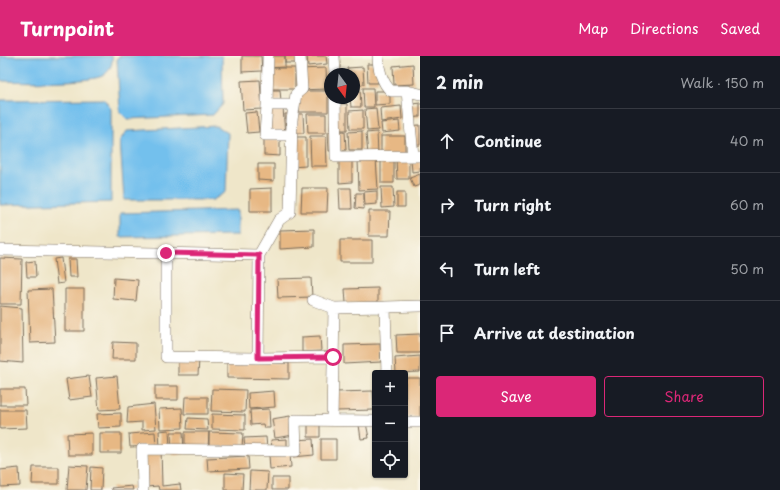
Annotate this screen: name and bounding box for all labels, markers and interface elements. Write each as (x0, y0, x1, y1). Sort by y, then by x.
text: Turnpoint (20, 14, 114, 42)
text: Map (578, 18, 608, 39)
text: Directions (630, 18, 698, 39)
text: Saved (720, 18, 760, 39)
north arrow (324, 68, 360, 104)
text: 2 min (436, 69, 483, 95)
text: Walk · 150 m (680, 73, 764, 92)
text: Continue (474, 129, 542, 152)
icon: ahead (436, 130, 458, 152)
text: 40 m (730, 131, 764, 150)
text: Turn right (474, 193, 551, 216)
icon: right (436, 194, 458, 216)
text: 60 m (730, 195, 764, 214)
route end (157, 244, 175, 262)
text: Turn left (474, 257, 540, 280)
icon: left (436, 258, 458, 280)
text: 50 m (730, 259, 764, 278)
text: Arrive at destination (474, 321, 635, 344)
icon: arrive (436, 322, 458, 344)
route start (324, 348, 342, 366)
map controls (372, 370, 408, 478)
button: + (372, 370, 408, 406)
button: Save (436, 376, 596, 417)
button: Share (604, 376, 764, 417)
button: − (372, 406, 408, 442)
button: locate (372, 442, 408, 478)

